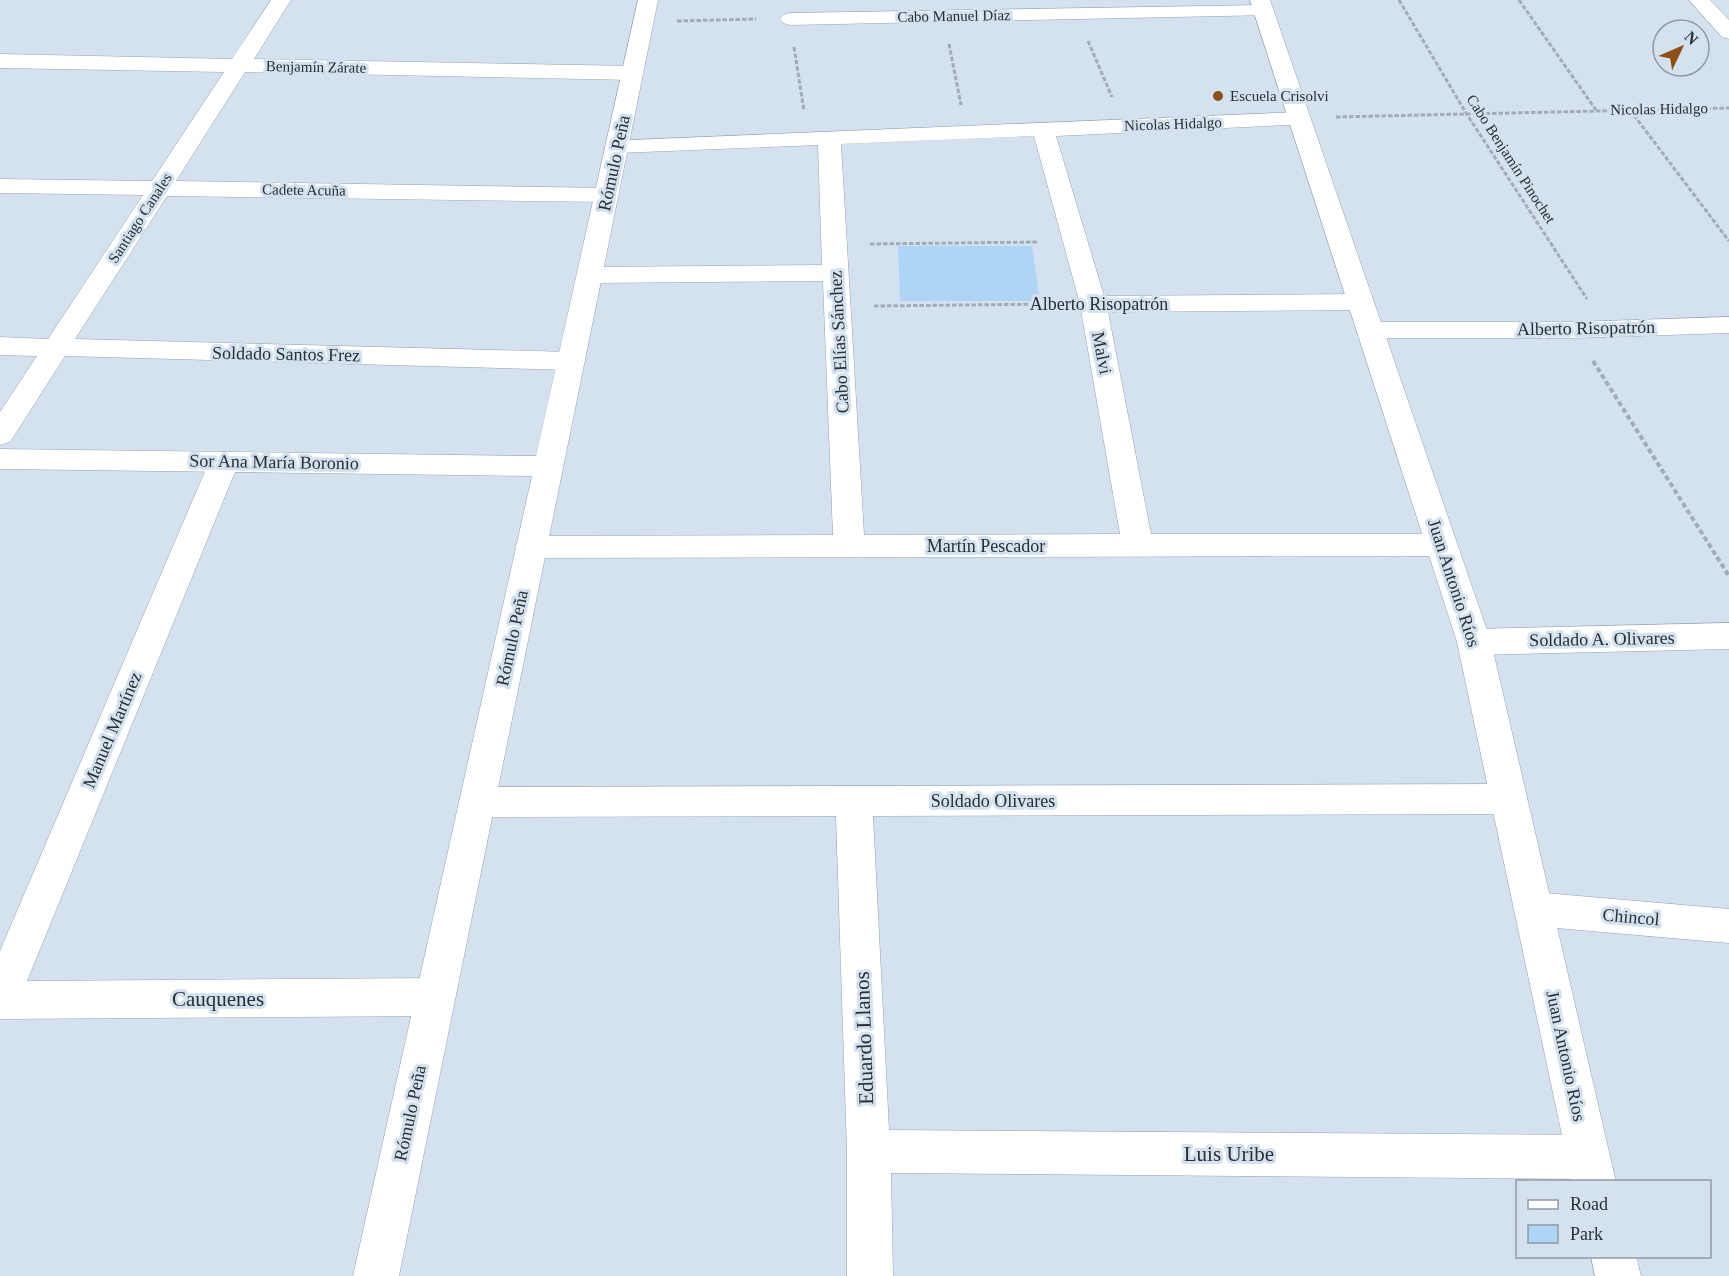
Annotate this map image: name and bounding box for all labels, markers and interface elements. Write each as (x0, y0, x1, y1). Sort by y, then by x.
street label: Cabo Manuel Díaz (897, 7, 1011, 25)
north arrow (1651, 18, 1711, 78)
text: N (1681, 28, 1702, 48)
street label: Benjamín Zárate (266, 58, 367, 76)
place label: Escuela Crisolvi (1230, 88, 1329, 104)
marker: Escuela Crisolvi (1211, 89, 1225, 103)
street label: Cabo Benjamín Pinochet (1463, 92, 1559, 227)
street label: Nicolas Hidalgo (1610, 100, 1708, 118)
street label: Rómulo Peña (594, 113, 634, 213)
street label: Nicolas Hidalgo (1124, 114, 1222, 134)
street label: Santiago Canales (105, 170, 175, 266)
street label: Cadete Acuña (262, 181, 346, 199)
street label: Cabo Elías Sánchez (825, 270, 853, 414)
street label: Alberto Risopatrón (1030, 294, 1168, 314)
street label: Alberto Risopatrón (1517, 317, 1655, 339)
street label: Malvi (1088, 330, 1116, 376)
street label: Soldado Santos Frez (212, 343, 360, 365)
street label: Sor Ana María Boronio (189, 451, 359, 473)
street label: Juan Antonio Ríos (1424, 517, 1484, 649)
street label: Martín Pescador (927, 536, 1045, 556)
street label: Rómulo Peña (492, 588, 532, 688)
street label: Soldado A. Olivares (1529, 628, 1675, 650)
street label: Manuel Martínez (78, 669, 146, 791)
street label: Soldado Olivares (931, 791, 1055, 811)
street label: Chincol (1602, 905, 1660, 929)
street label: Eduardo Llanos (850, 971, 878, 1105)
street label: Cauquenes (172, 987, 264, 1011)
street label: Juan Antonio Ríos (1542, 989, 1590, 1123)
street label: Rómulo Peña (390, 1063, 430, 1163)
street label: Luis Uribe (1184, 1142, 1274, 1166)
legend (1516, 1180, 1711, 1258)
text: Road (1570, 1194, 1608, 1214)
text: Park (1570, 1224, 1603, 1244)

